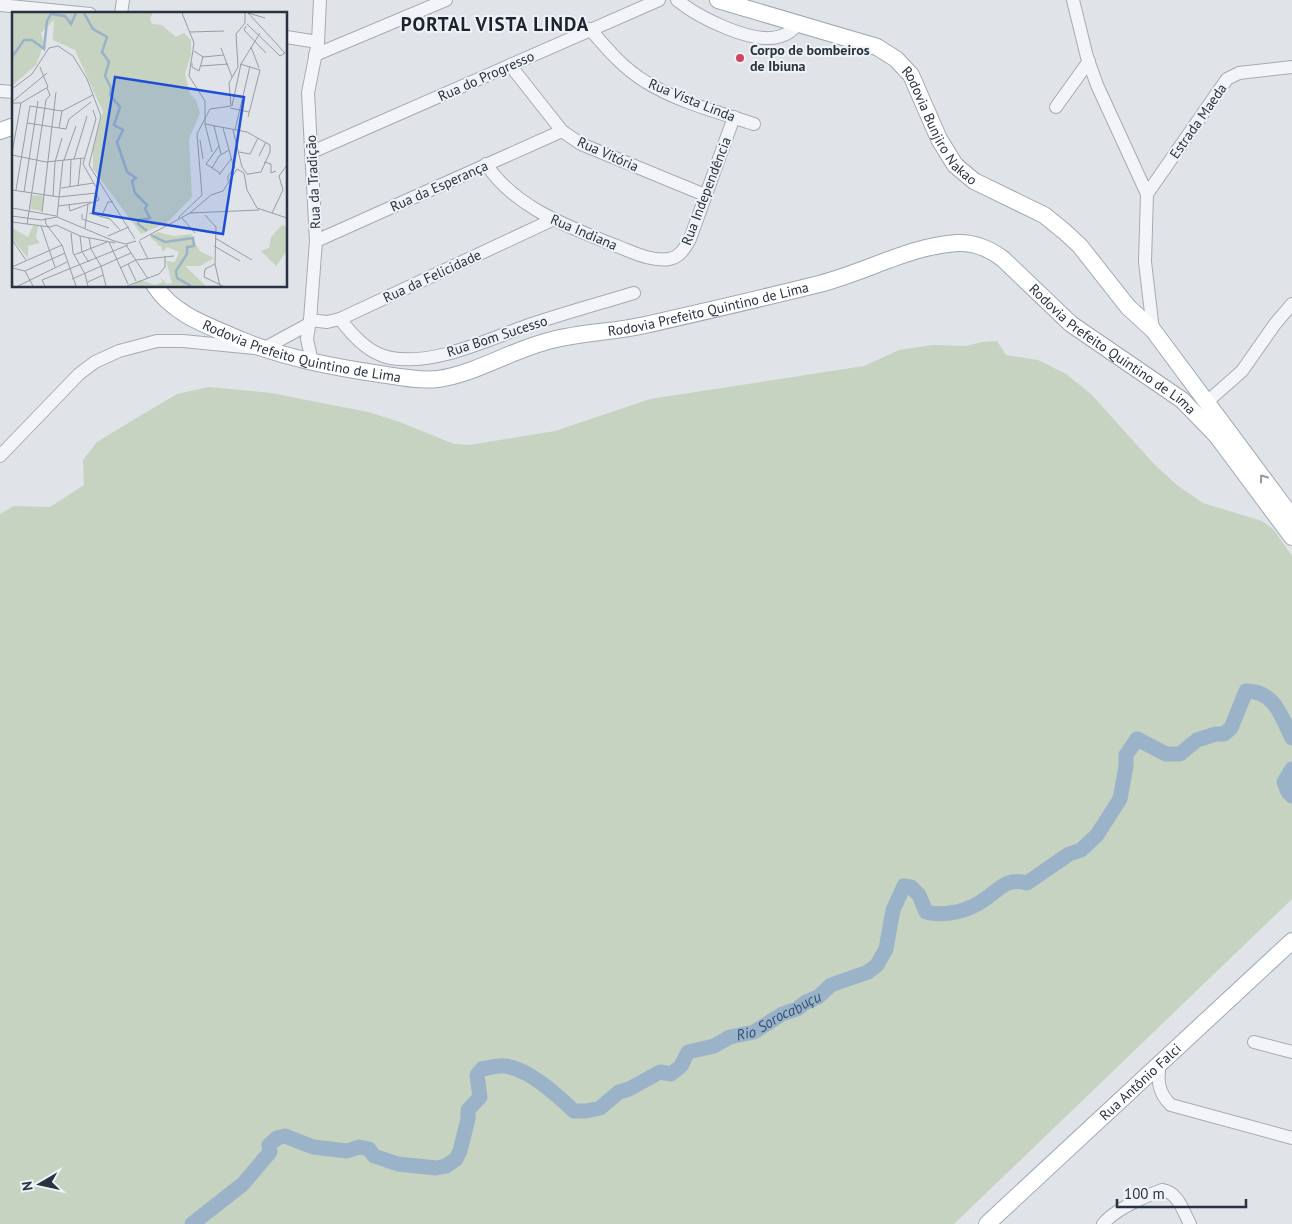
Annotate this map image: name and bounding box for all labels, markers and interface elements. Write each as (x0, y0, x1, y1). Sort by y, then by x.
inset map (12, 12, 288, 288)
district label: PORTAL VISTA LINDA (401, 12, 589, 36)
place label: Corpo de bombeiros de Ibiuna (750, 41, 870, 75)
street label: Rua do Progresso (435, 47, 537, 105)
marker: Corpo de bombeiros de Ibiuna (734, 52, 746, 64)
street label: Rodovia Bunjiro Nakao (898, 62, 981, 189)
street label: Rua Vista Linda (646, 74, 738, 126)
street label: Estrada Maeda (1165, 80, 1231, 162)
street label: Rua Vitória (575, 133, 642, 176)
street label: Rua da Tradição (302, 134, 324, 230)
street label: Rua Independência (677, 134, 735, 248)
street label: Rua da Esperança (387, 156, 491, 216)
street label: Rua Indiana (548, 210, 620, 254)
street label: Rua da Felicidade (380, 245, 484, 307)
street label: Rodovia Prefeito Quintino de Lima (607, 278, 811, 340)
street label: Rodovia Prefeito Quintino de Lima (1025, 280, 1200, 418)
street label: Rua Bom Sucesso (444, 311, 550, 361)
street label: Rodovia Prefeito Quintino de Lima (200, 316, 402, 386)
one-way arrow (1260, 474, 1269, 484)
water label: Rio Sorocabuçu (735, 987, 824, 1044)
street label: Rua Antônio Falci (1096, 1040, 1185, 1124)
north arrow (15, 1159, 65, 1209)
scale bar (1117, 1176, 1246, 1208)
text: N (18, 1180, 37, 1192)
text: 100 m (1124, 1184, 1165, 1203)

